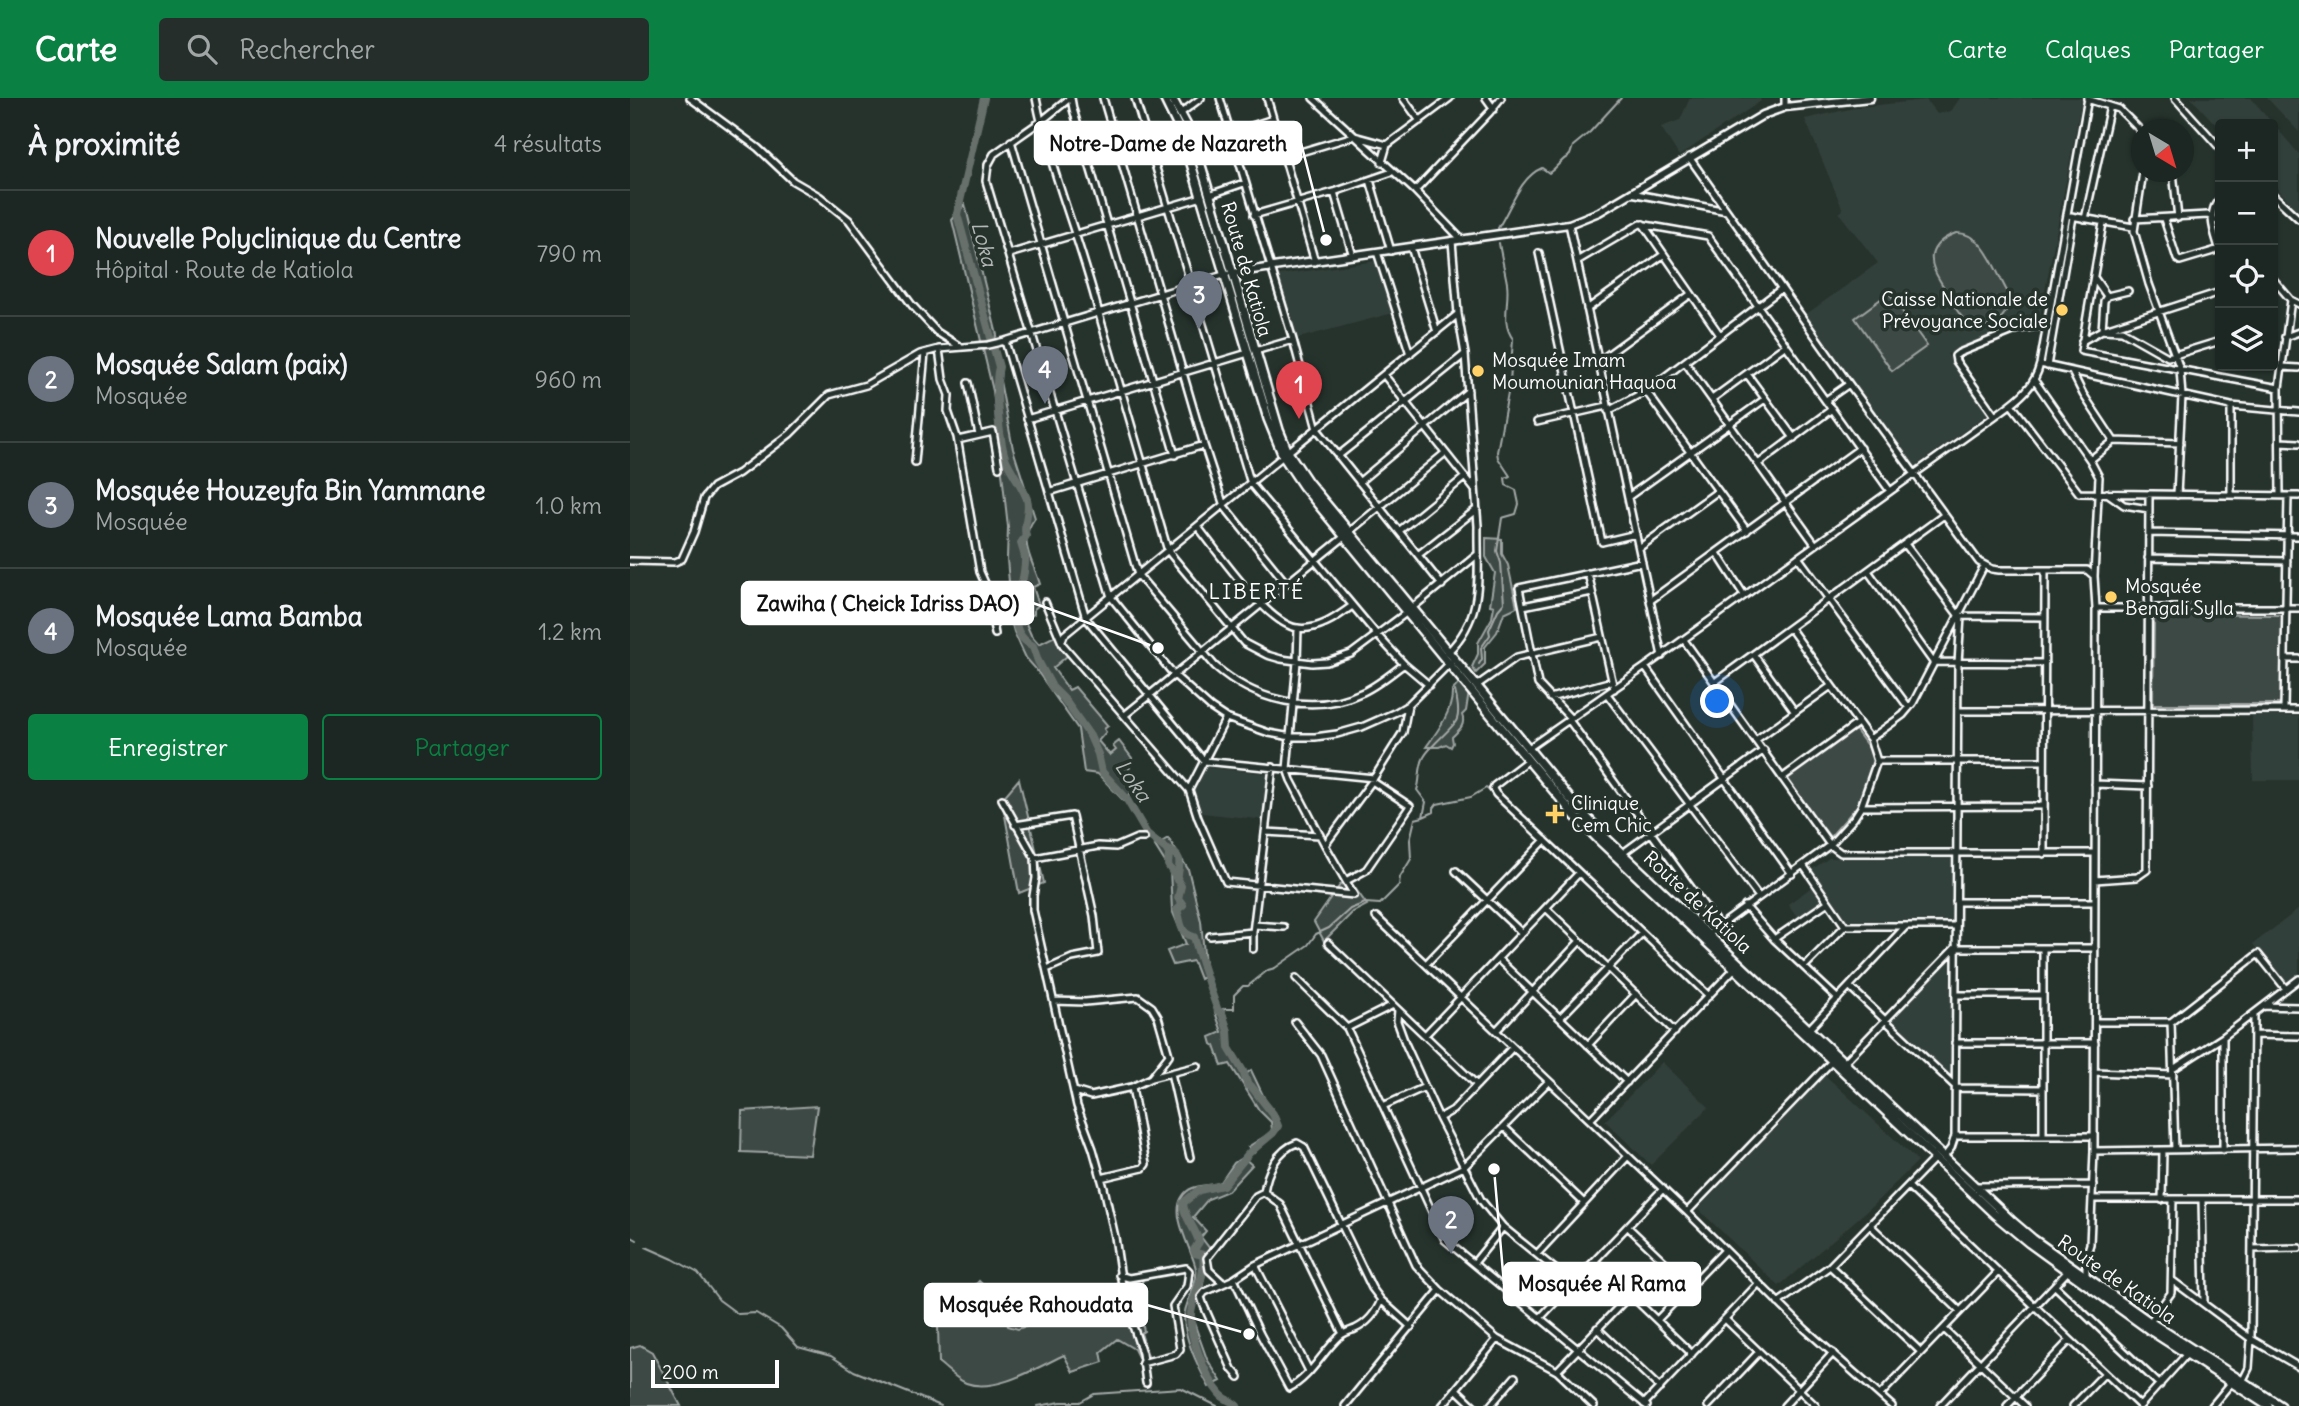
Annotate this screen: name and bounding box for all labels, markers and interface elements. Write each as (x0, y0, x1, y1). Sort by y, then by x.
search box (159, 18, 649, 81)
text: Carte (35, 28, 117, 70)
icon: search (183, 30, 221, 68)
text: Rechercher (239, 33, 375, 66)
text: Carte (1947, 34, 2007, 64)
text: Calques (2045, 34, 2131, 64)
text: Partager (2169, 34, 2264, 64)
north arrow (2131, 119, 2194, 182)
map controls (2215, 119, 2278, 371)
button: + (2215, 119, 2278, 182)
callout: Notre-Dame de Nazareth (1035, 122, 1301, 164)
text: À proximité (28, 125, 180, 163)
text: 4 résultats (494, 129, 602, 158)
text: Notre-Dame de Nazareth (1049, 130, 1287, 157)
button: − (2215, 182, 2278, 245)
street label: Route de Katiola (1216, 199, 1278, 339)
water label: Loka (966, 218, 1004, 270)
text: Nouvelle Polyclinique du Centre (95, 222, 461, 255)
text: 1 (46, 239, 56, 268)
text: 790 m (537, 239, 602, 268)
button: locate (2215, 245, 2278, 308)
text: Hôpital · Route de Katiola (95, 255, 354, 284)
pin: 3 (1176, 271, 1222, 329)
place label: Caisse Nationale de Prévoyance Sociale (1881, 287, 2048, 333)
marker: Caisse Nationale de Prévoyance Sociale (2054, 302, 2070, 318)
button: layers (2215, 308, 2278, 371)
pin: 4 (1022, 346, 1068, 404)
text: Mosquée Salam (paix) (95, 348, 348, 381)
place label: Mosquée Imam Moumounian Haquoa (1492, 348, 1677, 394)
pin: 1 (1276, 361, 1322, 419)
marker: Mosquée Imam Moumounian Haquoa (1470, 363, 1486, 379)
text: 2 (45, 365, 57, 394)
text: 960 m (535, 365, 602, 394)
text: Mosquée (95, 381, 188, 410)
text: Mosquée Houzeyfa Bin Yammane (95, 474, 485, 507)
text: 3 (44, 491, 58, 520)
text: 1.0 km (536, 491, 602, 520)
text: Mosquée (95, 507, 188, 536)
place label: Mosquée Bengali Sylla (2125, 574, 2234, 620)
district label: LIBERTÉ (1209, 578, 1305, 605)
callout: Zawiha ( Cheick Idriss DAO) (742, 582, 1033, 624)
marker: Mosquée Bengali Sylla (2103, 589, 2119, 605)
text: Zawiha ( Cheick Idriss DAO) (757, 590, 1019, 617)
text: Mosquée Lama Bamba (95, 600, 363, 633)
text: 4 (44, 617, 58, 646)
text: 1.2 km (538, 617, 602, 646)
text: Mosquée (95, 633, 188, 662)
your location (1700, 684, 1734, 718)
button: Enregistrer (28, 714, 308, 780)
button: Partager (322, 714, 602, 780)
water label: Loka (1109, 754, 1158, 808)
place label: Clinique Cem Chic (1571, 791, 1652, 837)
marker: Clinique Cem Chic (1545, 804, 1565, 824)
street label: Route de Katiola (1639, 846, 1757, 958)
pin: 2 (1428, 1196, 1474, 1254)
street label: Route de Katiola (2053, 1229, 2181, 1329)
callout: Mosquée Al Rama (1504, 1263, 1700, 1305)
text: Mosquée Al Rama (1518, 1270, 1686, 1297)
callout: Mosquée Rahoudata (925, 1284, 1147, 1326)
text: Mosquée Rahoudata (939, 1291, 1133, 1318)
scale bar (651, 1357, 779, 1389)
text: 200 m (662, 1360, 719, 1384)

